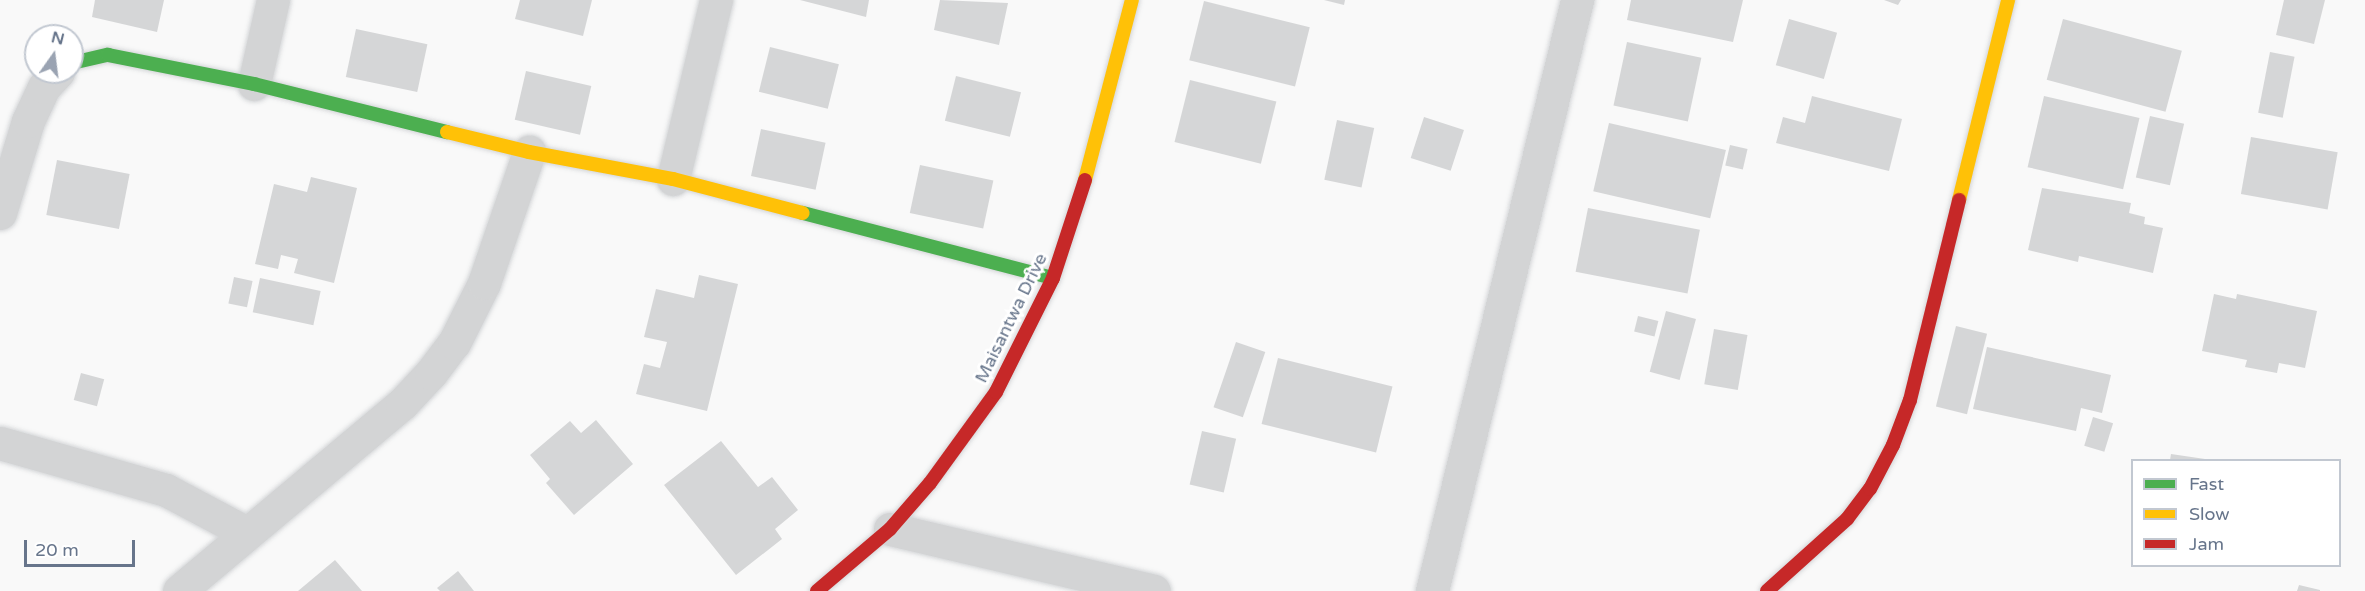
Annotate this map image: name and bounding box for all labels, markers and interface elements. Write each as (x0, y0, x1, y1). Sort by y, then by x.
north arrow (24, 24, 84, 84)
text: N (49, 27, 67, 50)
street label: Maisantwa Drive (970, 250, 1052, 386)
legend (2131, 459, 2341, 567)
text: Fast (2189, 473, 2224, 495)
text: Slow (2189, 503, 2230, 525)
scale bar (27, 528, 138, 566)
text: Jam (2189, 533, 2224, 555)
text: 20 m (35, 539, 79, 561)

